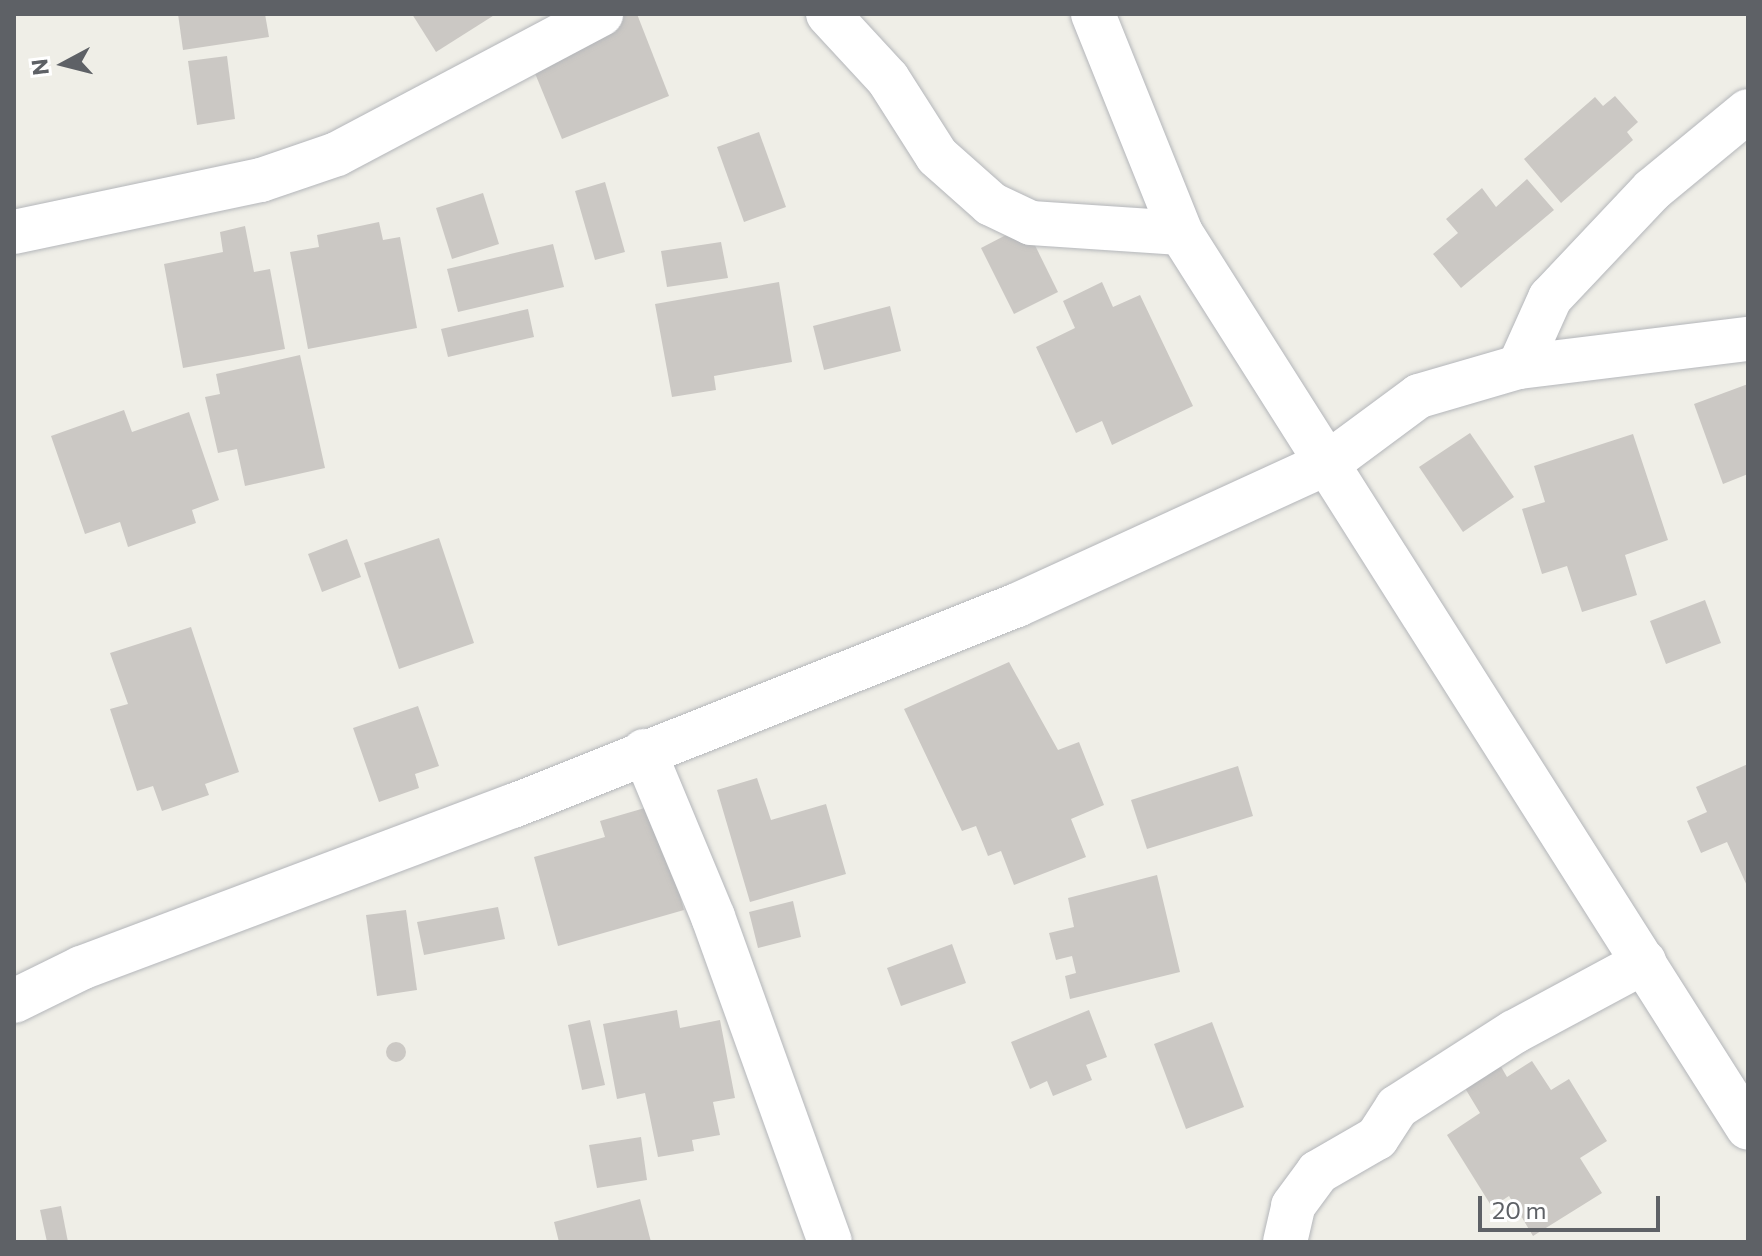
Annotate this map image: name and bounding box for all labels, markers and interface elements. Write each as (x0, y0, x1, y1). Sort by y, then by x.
north arrow (24, 24, 104, 104)
text: N (25, 57, 54, 77)
scale bar (1482, 1180, 1664, 1230)
text: 20 m (1492, 1195, 1546, 1224)

